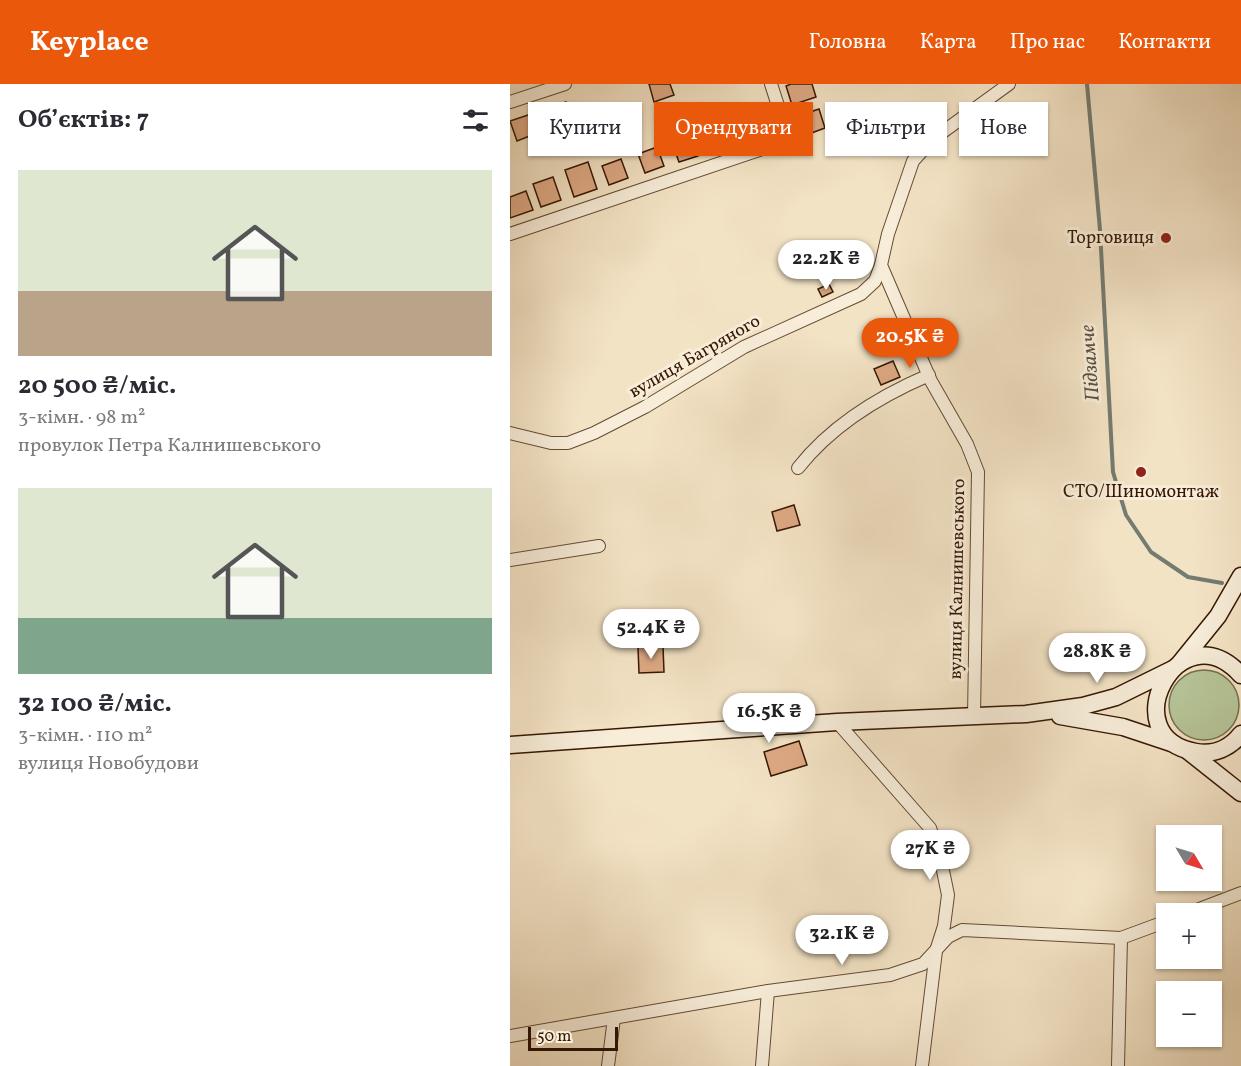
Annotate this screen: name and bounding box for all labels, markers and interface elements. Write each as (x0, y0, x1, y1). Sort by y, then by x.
text: Keyplace (30, 23, 149, 62)
text: Головна (809, 28, 887, 57)
text: Карта (920, 28, 977, 57)
text: Про нас (1010, 28, 1085, 57)
text: Контакти (1118, 28, 1211, 57)
text: Об’єктів: 7 (18, 102, 149, 138)
chip: Купити (528, 102, 642, 156)
chip: Орендувати (654, 102, 813, 156)
chip: Фільтри (825, 102, 947, 156)
chip: Нове (959, 102, 1048, 156)
icon: filters (459, 104, 492, 137)
icon: home (201, 209, 309, 317)
place label: Торговиця (1067, 226, 1154, 251)
marker: Торговиця (1159, 231, 1173, 245)
pin: 22.2K ₴ (771, 240, 881, 291)
text: 22.2K ₴ (792, 245, 860, 273)
street label: вулиця Багряного (625, 309, 765, 405)
pin: 20.5K ₴ (855, 318, 965, 369)
text: 20.5K ₴ (876, 323, 944, 351)
water label: Підзамче (1074, 323, 1108, 402)
text: 20 500 ₴/міс. (18, 368, 176, 404)
text: 3-кімн. · 98 m² (18, 404, 145, 432)
text: провулок Петра Калнишевського (18, 432, 321, 460)
marker: СТО/Шиномонтаж (1134, 465, 1148, 479)
street label: вулиця Калнишевського (944, 478, 972, 680)
place label: СТО/Шиномонтаж (1063, 480, 1219, 505)
icon: home (201, 527, 309, 635)
pin: 52.4K ₴ (596, 609, 706, 660)
text: 52.4K ₴ (617, 614, 685, 642)
pin: 28.8K ₴ (1042, 633, 1152, 684)
text: 28.8K ₴ (1063, 638, 1131, 666)
text: 32 100 ₴/міс. (18, 686, 172, 722)
pin: 16.5K ₴ (714, 693, 824, 744)
text: 16.5K ₴ (736, 698, 802, 726)
text: 3-кімн. · 110 m² (18, 722, 152, 750)
text: вулиця Новобудови (18, 750, 199, 778)
north arrow (1156, 825, 1222, 891)
map controls (1156, 825, 1222, 1047)
pin: 27K ₴ (888, 830, 972, 881)
text: 27K ₴ (905, 835, 955, 863)
button: + (1156, 903, 1222, 969)
pin: 32.1K ₴ (787, 915, 897, 966)
text: 32.1K ₴ (809, 920, 875, 948)
button: − (1156, 981, 1222, 1047)
scale bar (528, 1024, 618, 1052)
text: 50 m (537, 1026, 571, 1048)

